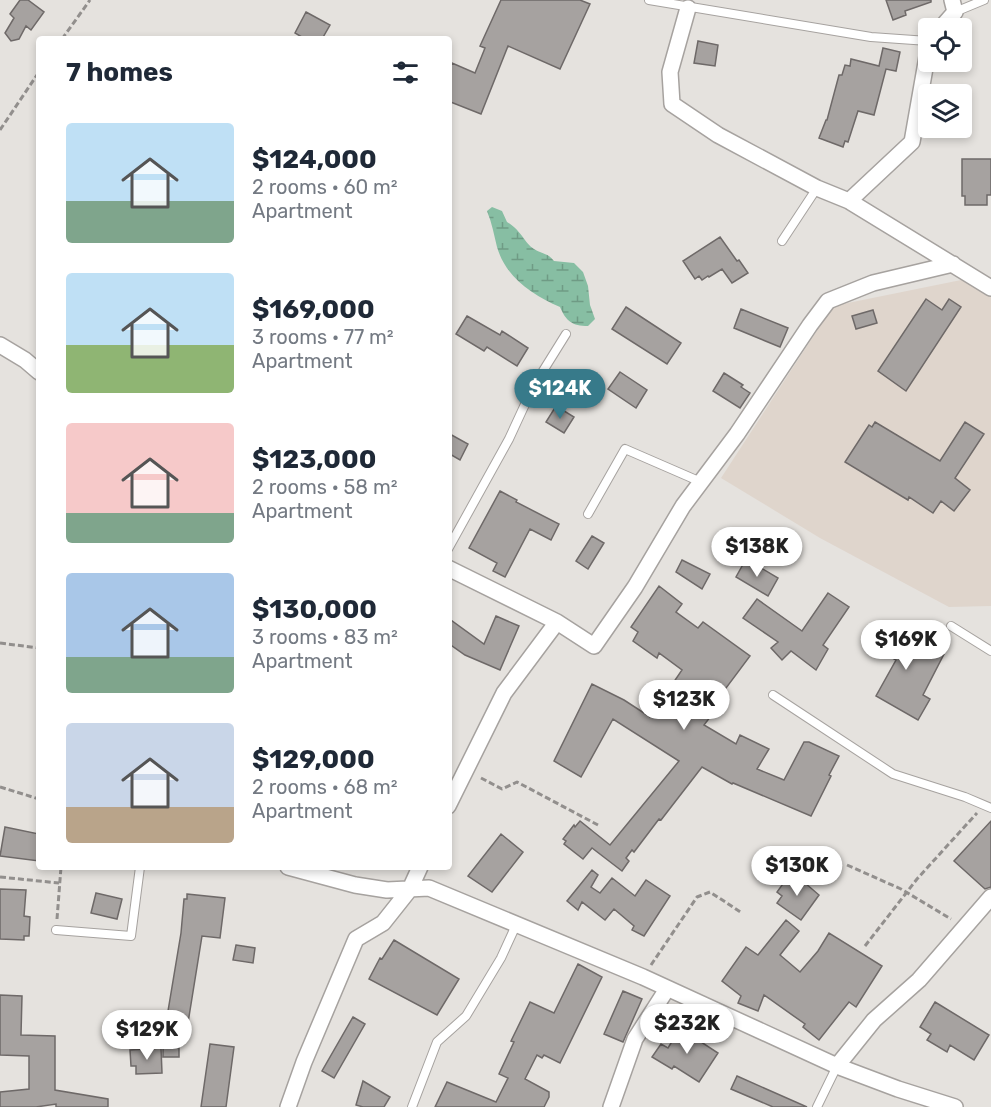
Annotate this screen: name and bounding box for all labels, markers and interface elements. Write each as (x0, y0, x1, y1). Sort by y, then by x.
map controls (918, 18, 972, 138)
button: locate (918, 18, 972, 72)
icon: filters (389, 56, 422, 89)
text: 7 homes (66, 57, 173, 88)
button: layers (918, 84, 972, 138)
text: $124,000 (252, 144, 377, 175)
icon: home (114, 147, 186, 219)
text: 2 rooms · 60 m² (252, 175, 398, 199)
text: Apartment (252, 199, 353, 223)
text: $169,000 (252, 294, 375, 325)
icon: home (114, 297, 186, 369)
text: 3 rooms · 77 m² (252, 325, 394, 349)
text: Apartment (252, 349, 353, 373)
pin: $124K (518, 369, 602, 420)
text: $124K (528, 376, 592, 400)
text: $123,000 (252, 444, 376, 475)
icon: home (114, 447, 186, 519)
text: 2 rooms · 58 m² (252, 475, 398, 499)
text: Apartment (252, 499, 353, 523)
pin: $138K (715, 527, 799, 578)
text: $138K (725, 534, 789, 558)
text: $130,000 (252, 594, 377, 625)
icon: home (114, 597, 186, 669)
pin: $169K (864, 620, 948, 671)
text: 3 rooms · 83 m² (252, 625, 398, 649)
text: $169K (875, 627, 937, 651)
text: Apartment (252, 649, 353, 673)
pin: $123K (642, 680, 726, 731)
text: $123K (653, 687, 715, 711)
text: $129,000 (252, 744, 375, 775)
icon: home (114, 747, 186, 819)
text: 2 rooms · 68 m² (252, 775, 398, 799)
text: Apartment (252, 799, 353, 823)
pin: $130K (755, 846, 839, 897)
text: $130K (765, 853, 829, 877)
pin: $232K (645, 1004, 729, 1055)
pin: $129K (105, 1010, 189, 1061)
text: $232K (654, 1011, 720, 1035)
text: $129K (116, 1017, 178, 1041)

